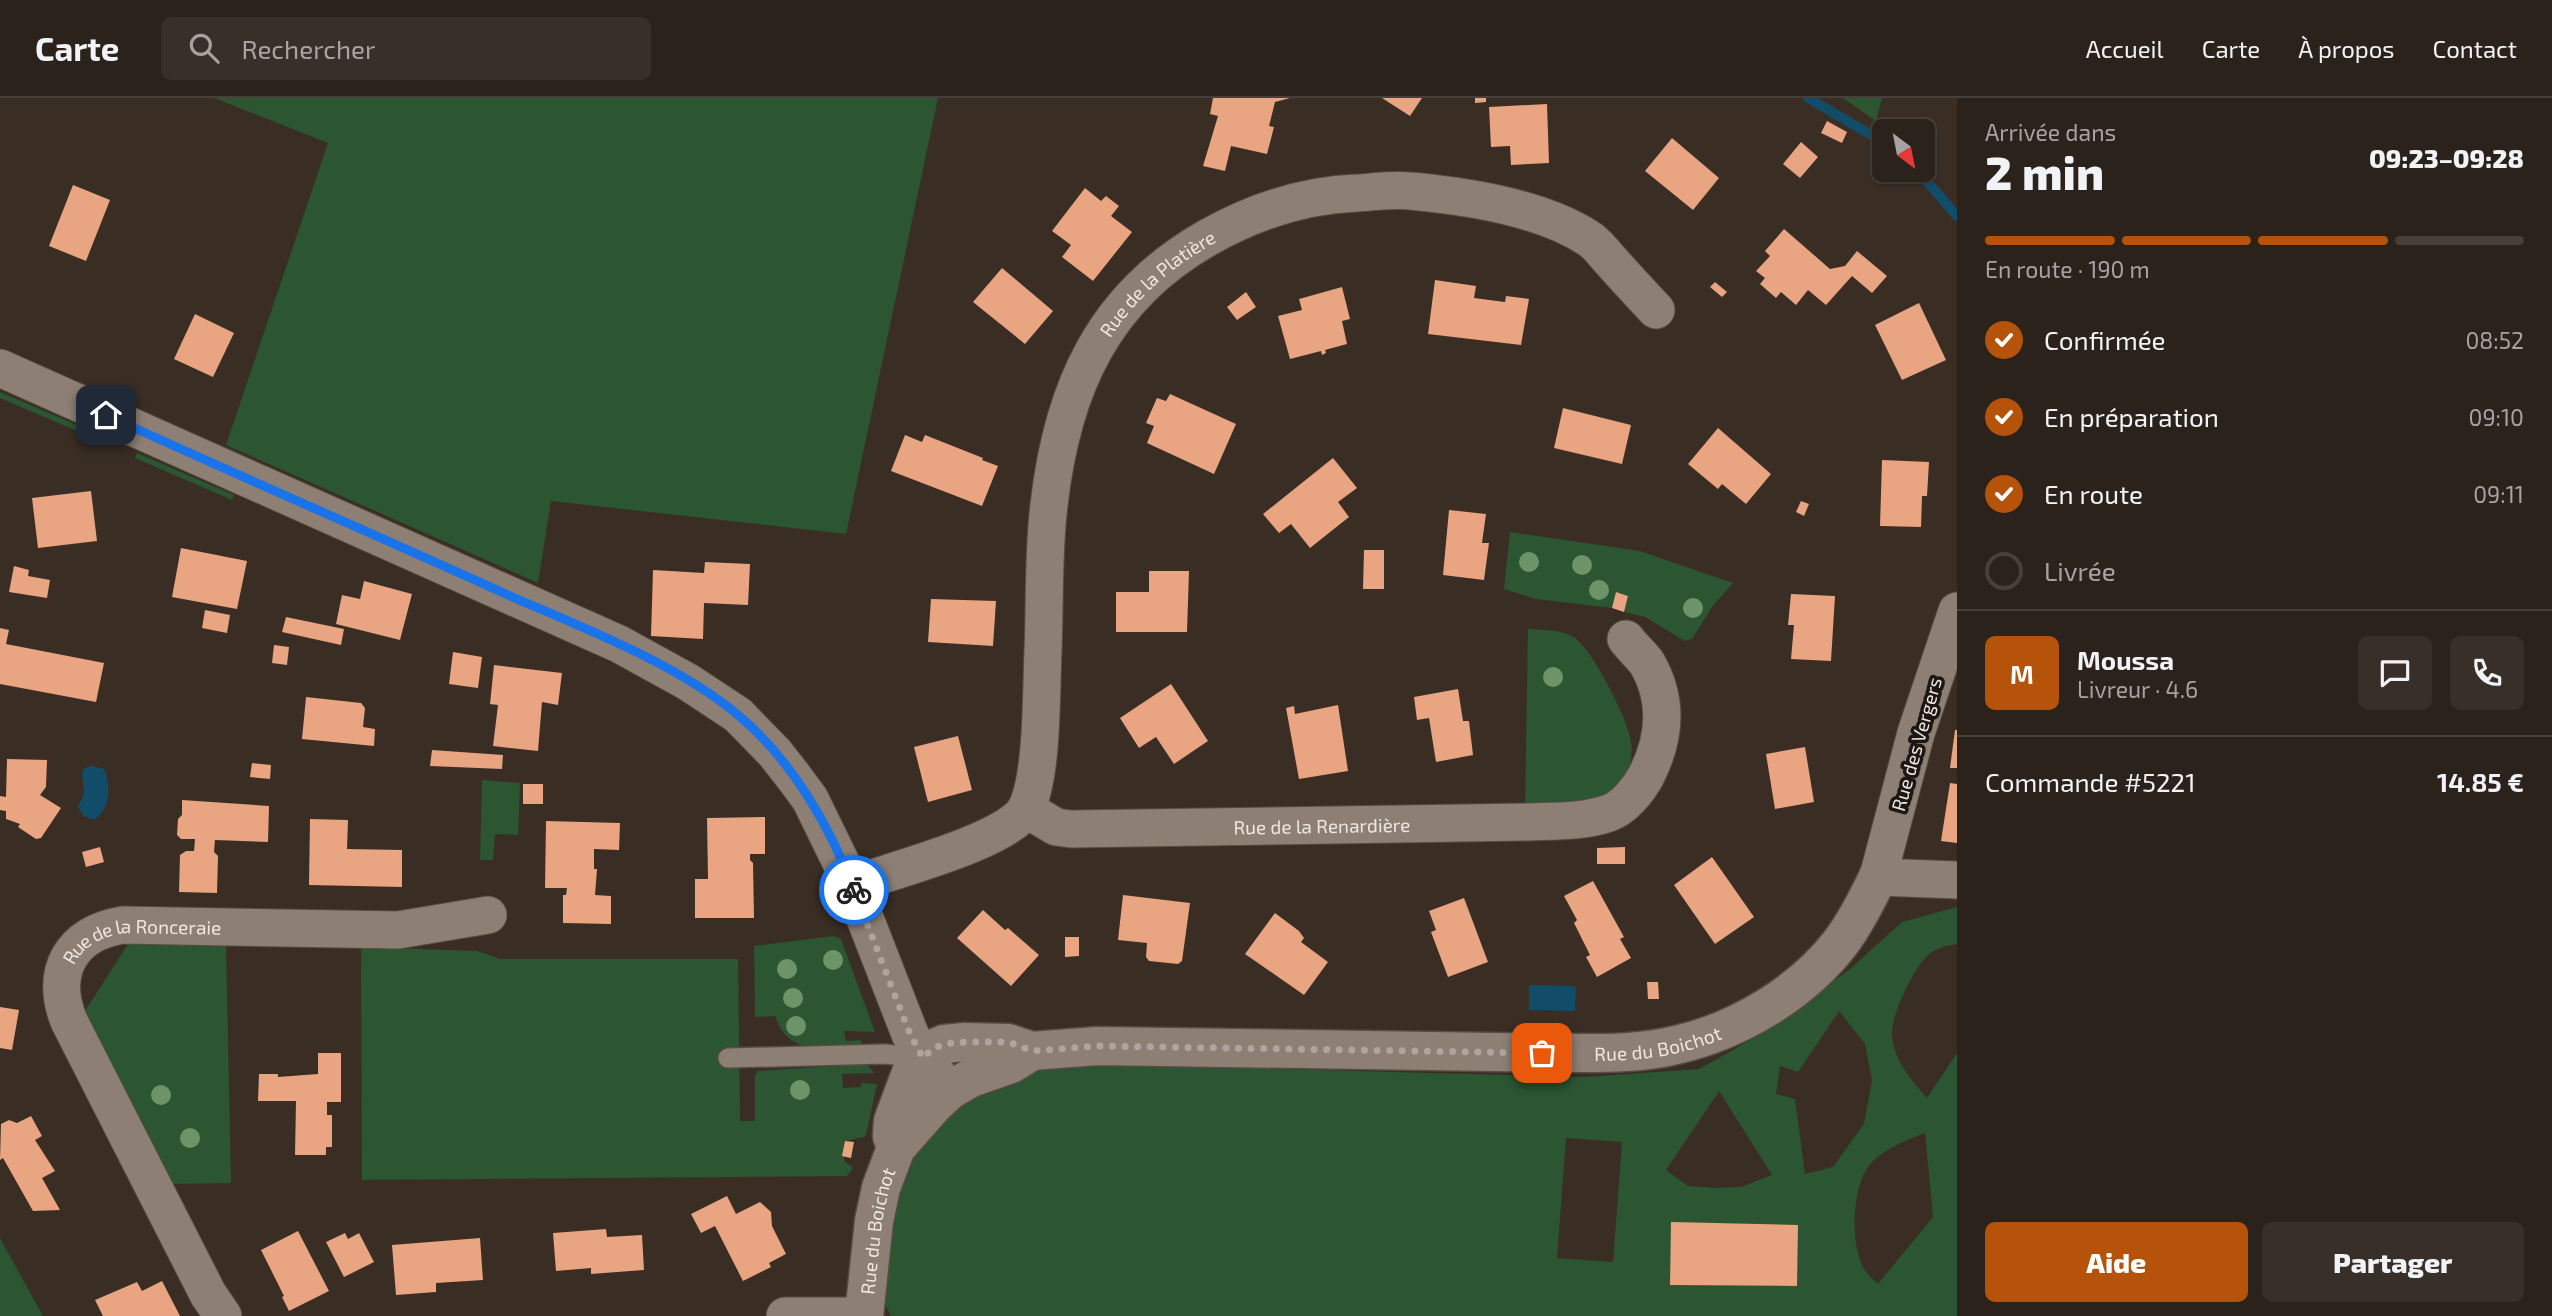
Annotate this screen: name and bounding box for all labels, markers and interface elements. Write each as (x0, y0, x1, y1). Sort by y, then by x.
search box (161, 17, 651, 80)
text: Carte (35, 28, 119, 68)
icon: search (185, 29, 223, 67)
text: Rechercher (241, 33, 375, 64)
text: Accueil (2086, 34, 2164, 63)
text: Carte (2202, 34, 2260, 63)
text: À propos (2298, 34, 2395, 63)
text: Contact (2433, 34, 2517, 63)
text: Arrivée dans (1985, 118, 2116, 146)
north arrow (1872, 119, 1936, 182)
map controls (1872, 119, 1935, 182)
text: 09:23–09:28 (2369, 142, 2524, 173)
text: 2 min (1985, 144, 2104, 199)
street label: Rue de la Platière (1094, 224, 1219, 340)
text: En route · 190 m (1985, 255, 2150, 283)
icon: check (1985, 321, 2023, 359)
text: Confirmée (2044, 324, 2166, 355)
text: 08:52 (2465, 326, 2524, 354)
pin (76, 385, 136, 445)
icon: home (87, 396, 125, 434)
icon: check (1985, 398, 2023, 436)
text: En préparation (2044, 401, 2219, 432)
text: 09:10 (2469, 403, 2524, 431)
icon: check (1985, 475, 2023, 513)
text: En route (2044, 478, 2143, 509)
text: 09:11 (2473, 480, 2524, 508)
text: Livrée (2044, 555, 2116, 586)
button: chat (2358, 636, 2432, 710)
button: phone (2450, 636, 2524, 710)
text: Moussa (2077, 644, 2174, 675)
text: M (2010, 658, 2034, 689)
street label: Rue des Vergers (1886, 674, 1946, 814)
text: Livreur · 4.6 (2077, 675, 2198, 703)
text: Commande #5221 (1985, 766, 2196, 797)
text: 14.85 € (2437, 766, 2524, 797)
street label: Rue de la Renardière (1233, 812, 1410, 838)
courier (819, 855, 889, 925)
icon: bike (835, 871, 873, 909)
street label: Rue de la Ronceraie (57, 913, 222, 968)
street label: Rue du Boichot (1594, 1020, 1724, 1065)
pin (1512, 1023, 1572, 1083)
icon: bag (1523, 1034, 1561, 1072)
street label: Rue du Boichot (855, 1164, 899, 1296)
button: Aide (1985, 1222, 2248, 1302)
button: Partager (2262, 1222, 2524, 1302)

